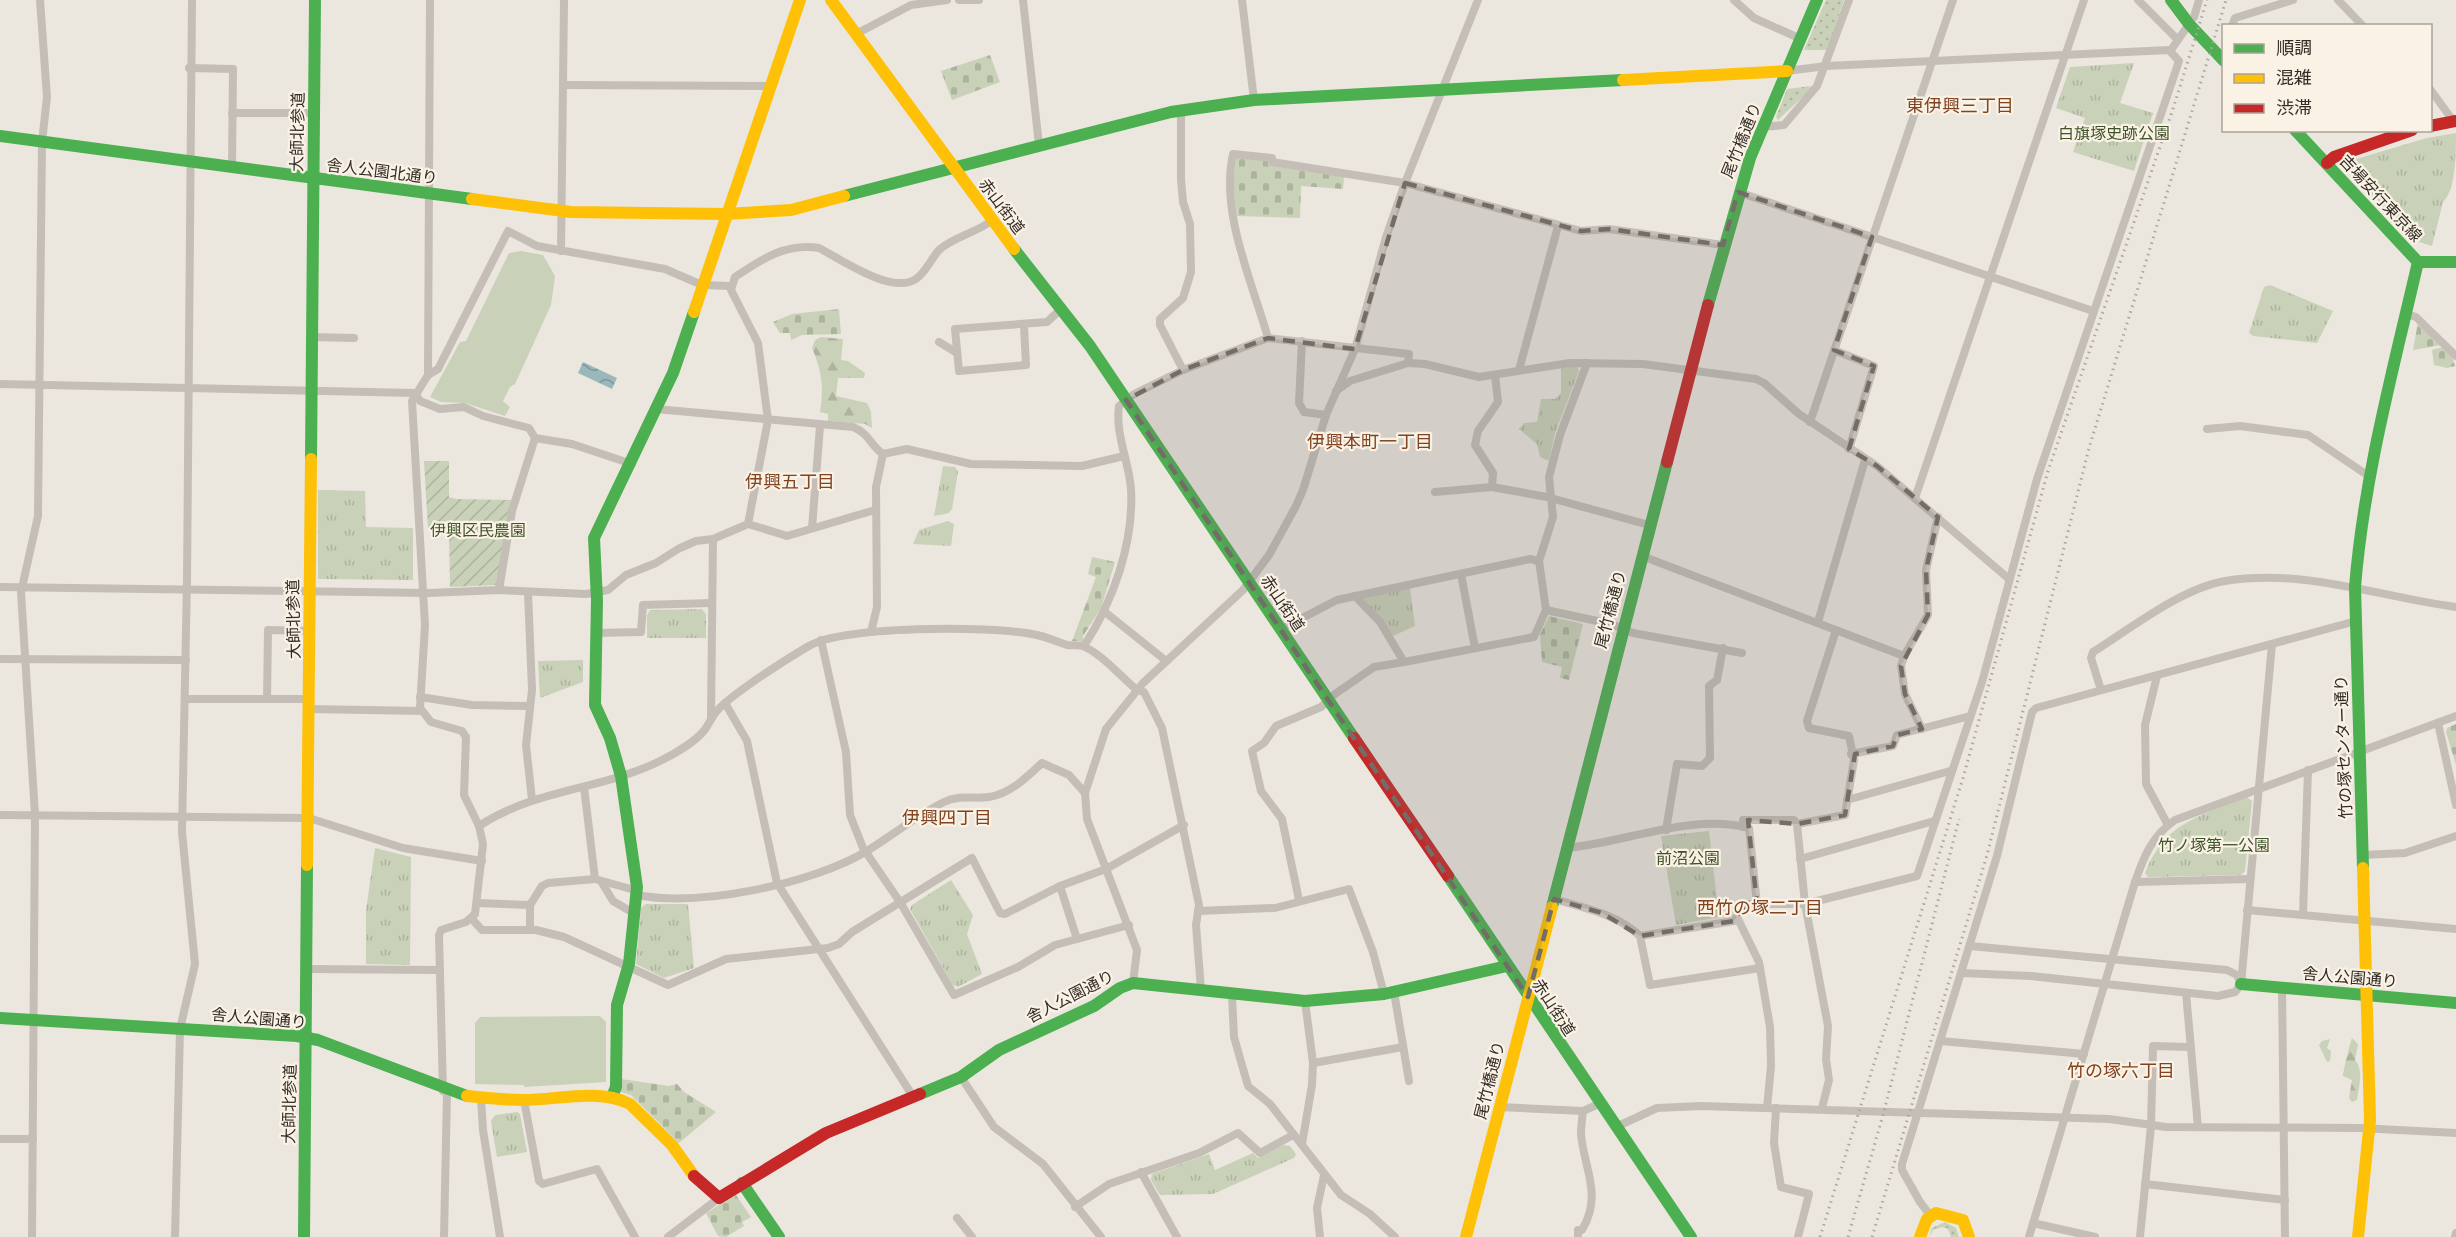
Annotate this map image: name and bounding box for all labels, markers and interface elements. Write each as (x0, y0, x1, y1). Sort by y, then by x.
legend (2222, 24, 2432, 132)
text: 順調 (2276, 37, 2312, 59)
text: 混雑 (2276, 67, 2312, 89)
street label: 大師北参道 (287, 92, 308, 172)
district label: 東伊興三丁目 (1906, 95, 2014, 117)
text: 渋滞 (2276, 97, 2312, 119)
street label: 尾竹橋通り (1718, 100, 1765, 181)
park label: 白旗塚史跡公園 (2058, 124, 2170, 143)
street label: 吉場安行東京線 (2335, 151, 2426, 246)
street label: 舎人公園北通り (325, 155, 439, 188)
street label: 赤山街道 (975, 175, 1028, 238)
district label: 伊興本町一丁目 (1307, 431, 1433, 453)
district label: 伊興五丁目 (745, 471, 835, 493)
park label: 伊興区民農園 (430, 521, 526, 540)
street label: 尾竹橋通り (1591, 568, 1630, 650)
street label: 赤山街道 (1257, 571, 1308, 635)
street label: 大師北参道 (283, 579, 304, 659)
street label: 竹の塚センター通り (2331, 675, 2356, 819)
district label: 伊興四丁目 (902, 807, 992, 829)
park label: 竹ノ塚第一公園 (2158, 836, 2270, 855)
park label: 前沼公園 (1656, 849, 1720, 868)
district label: 西竹の塚二丁目 (1697, 897, 1823, 919)
street label: 舎人公園通り (2301, 964, 2399, 991)
street label: 舎人公園通り (1023, 966, 1117, 1027)
street label: 赤山街道 (1528, 975, 1579, 1039)
street label: 舎人公園通り (210, 1005, 308, 1032)
street label: 尾竹橋通り (1471, 1039, 1508, 1121)
district label: 竹の塚六丁目 (2067, 1060, 2175, 1082)
street label: 大師北参道 (279, 1064, 300, 1144)

